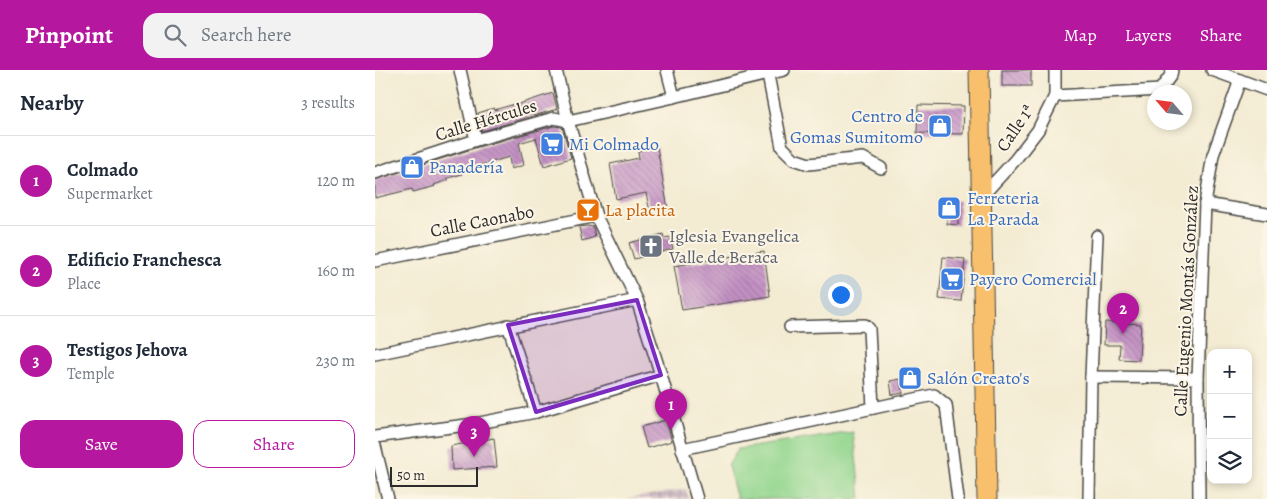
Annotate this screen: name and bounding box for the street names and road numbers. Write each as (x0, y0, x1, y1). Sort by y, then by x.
street label: Calle Hércules (432, 93, 540, 147)
street label: Calle 1ª (991, 100, 1040, 156)
street label: Calle Eugenio Montás González (1168, 185, 1204, 417)
street label: Calle Caonabo (428, 199, 536, 243)

